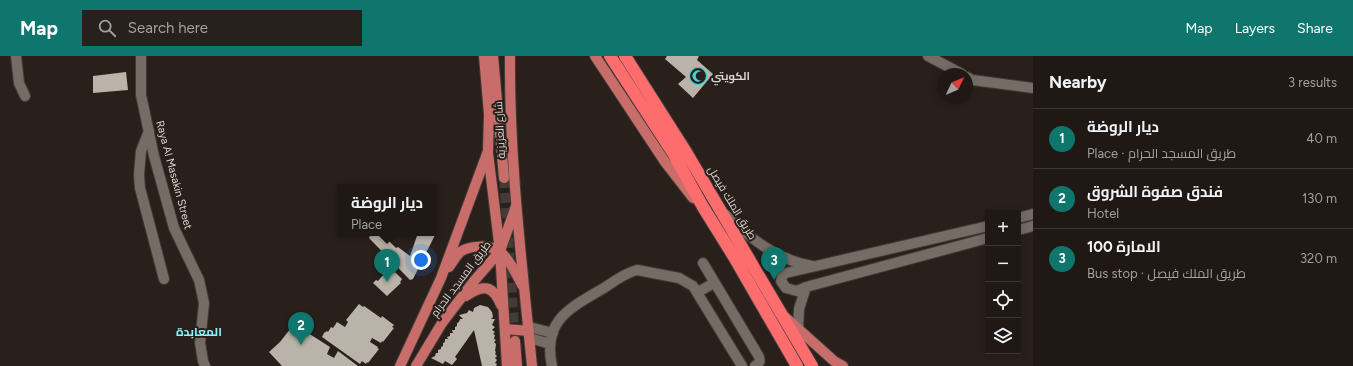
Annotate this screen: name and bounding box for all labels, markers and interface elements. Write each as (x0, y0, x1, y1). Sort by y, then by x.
search box (82, 10, 362, 46)
text: Map (20, 17, 58, 40)
icon: search (96, 17, 118, 39)
text: Search here (128, 19, 208, 37)
text: Map (1185, 20, 1213, 37)
text: Layers (1235, 20, 1275, 37)
text: Share (1297, 20, 1333, 37)
mosque icon: الكويتي (688, 66, 708, 86)
north arrow (937, 68, 973, 104)
place label: الكويتي (711, 70, 750, 86)
text: Nearby (1049, 72, 1107, 92)
text: 3 results (1288, 75, 1337, 90)
street label: شارع العزيزية (492, 101, 509, 159)
text: ديار الروضة (1087, 118, 1159, 136)
street label: Raya Al Masakin Street (153, 119, 195, 231)
text: 1 (1059, 131, 1065, 146)
text: 40 m (1306, 131, 1337, 146)
text: Place · طريق المسجد الحرام (1087, 146, 1236, 161)
street label: طريق الملك فيصل (705, 164, 759, 242)
text: فندق صفوة الشروق (1087, 183, 1223, 201)
popup (337, 184, 437, 236)
text: 2 (1058, 191, 1066, 206)
text: 130 m (1302, 191, 1337, 206)
text: ديار الروضة (351, 194, 423, 212)
text: Hotel (1087, 206, 1119, 221)
map controls (985, 210, 1021, 354)
button: + (985, 210, 1021, 246)
text: Place (351, 217, 382, 232)
street label: طريق المسجد الحرام (428, 238, 495, 320)
text: الامارة 100 (1087, 238, 1161, 256)
button: − (985, 246, 1021, 282)
pin: 3 (761, 247, 787, 280)
pin: 1 (374, 249, 400, 282)
your location (411, 250, 431, 270)
text: 3 (1058, 251, 1066, 266)
text: 320 m (1300, 251, 1337, 266)
text: Bus stop · طريق الملك فيصل (1087, 266, 1246, 281)
button: locate (985, 282, 1021, 318)
pin: 2 (288, 312, 314, 345)
button: layers (985, 318, 1021, 354)
district label: المعابدة (176, 325, 222, 339)

